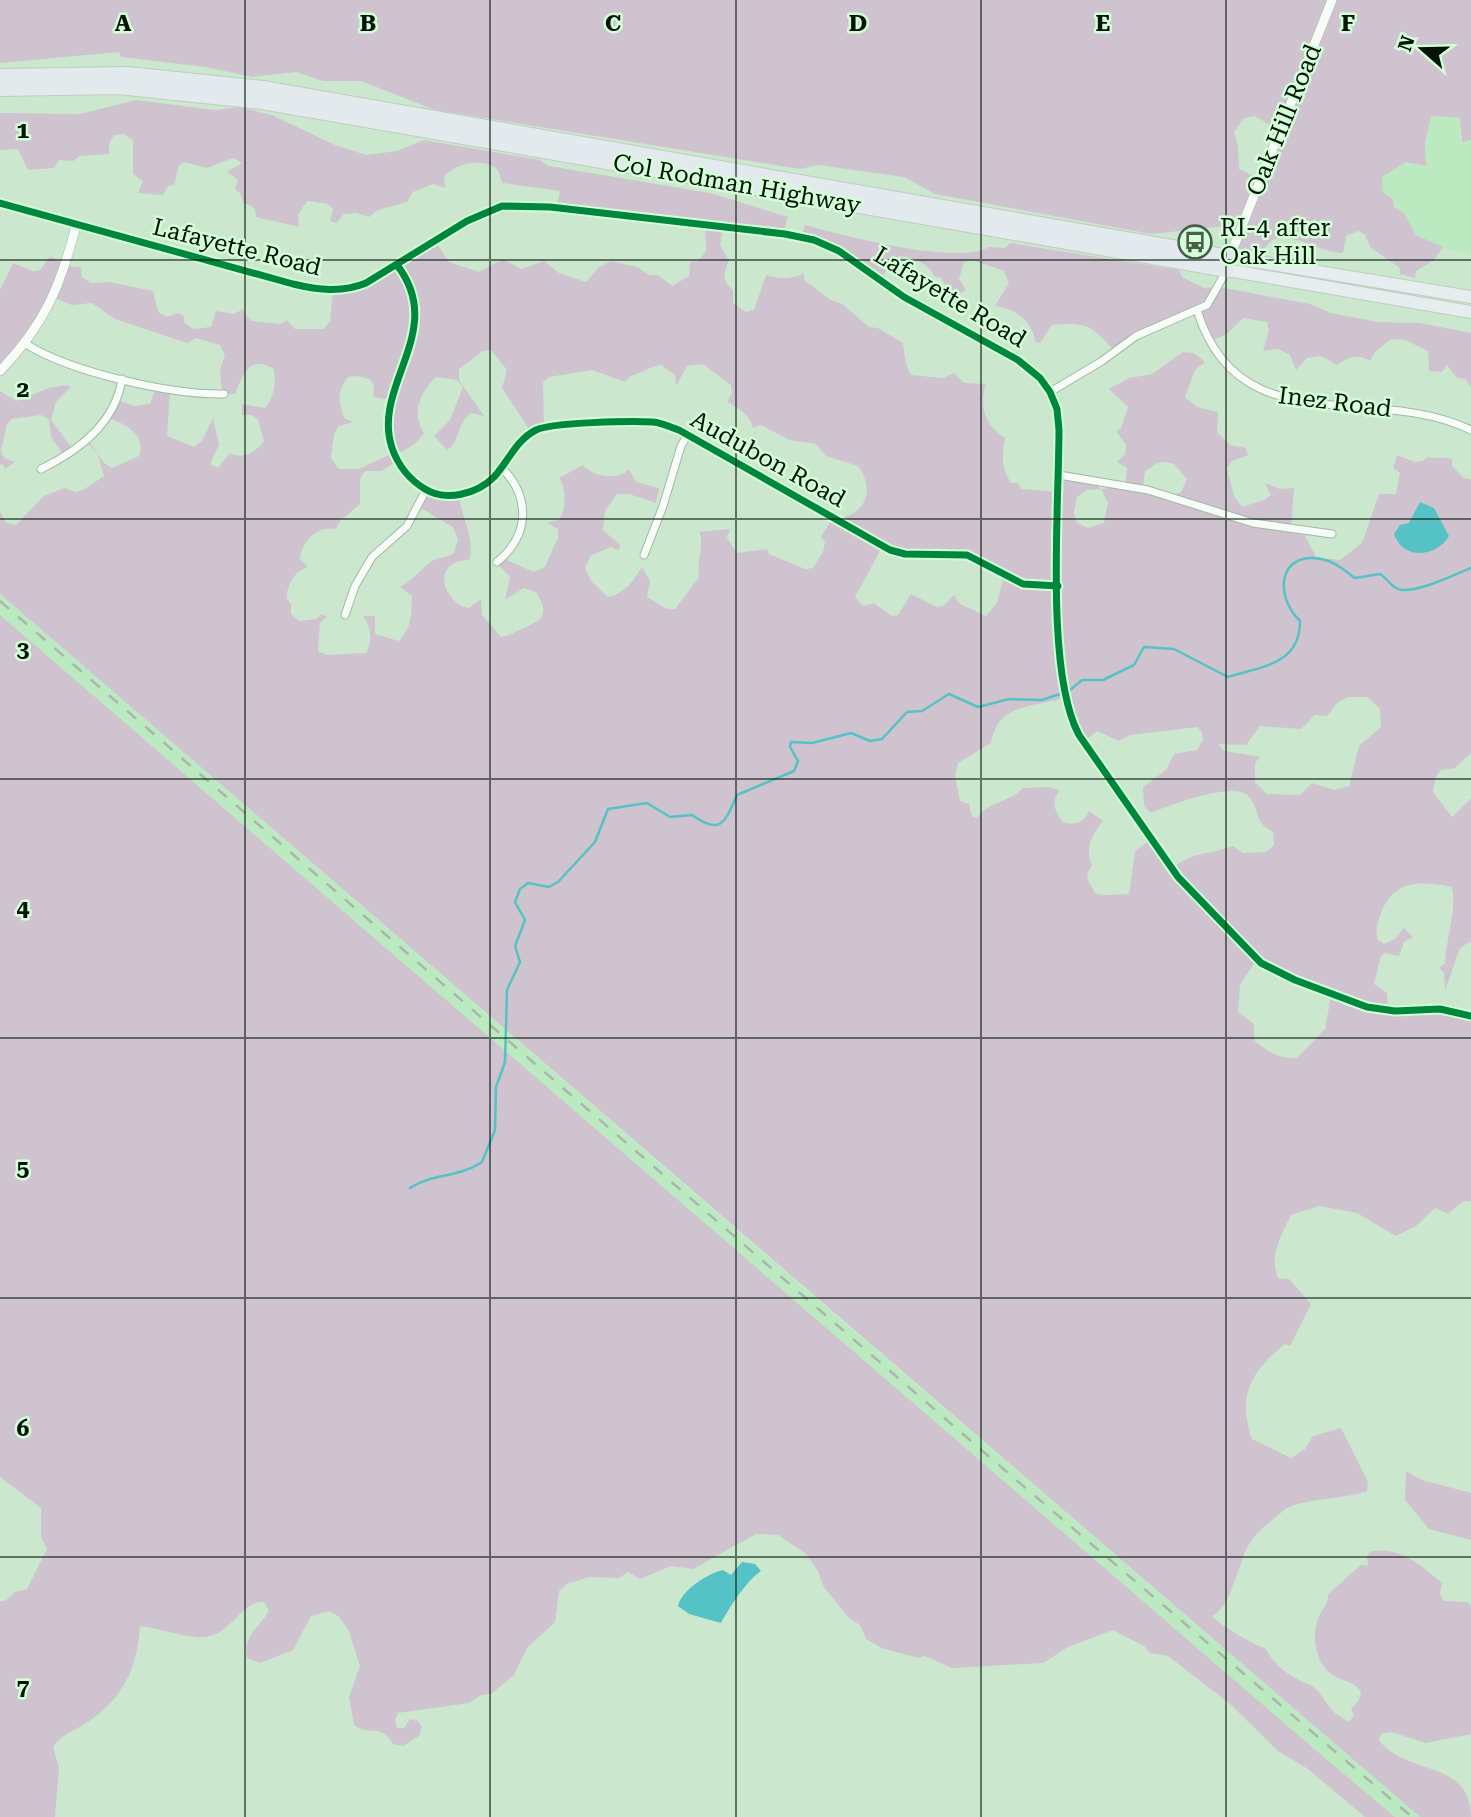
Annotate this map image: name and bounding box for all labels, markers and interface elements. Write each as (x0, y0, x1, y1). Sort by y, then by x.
text: A (115, 10, 132, 37)
text: B (360, 10, 376, 37)
text: C (605, 10, 621, 37)
text: D (849, 10, 867, 37)
text: E (1096, 10, 1110, 37)
text: F (1341, 10, 1355, 37)
north arrow (1387, 14, 1457, 84)
text: N (1393, 32, 1420, 54)
street label: Oak Hill Road (1241, 40, 1327, 200)
text: 1 (17, 117, 30, 144)
street label: Col Rodman Highway (611, 148, 864, 220)
street label: Lafayette Road (150, 213, 324, 281)
place label: RI-4 after Oak Hill (1220, 214, 1331, 270)
bus stop icon: RI-4 after Oak Hill (1176, 223, 1214, 261)
street label: Lafayette Road (869, 241, 1031, 353)
text: 2 (17, 376, 29, 403)
street label: Inez Road (1277, 381, 1393, 423)
street label: Audubon Road (686, 405, 850, 513)
text: 3 (17, 636, 30, 663)
text: 4 (17, 895, 30, 922)
text: 5 (17, 1155, 30, 1182)
text: 6 (17, 1415, 30, 1442)
text: 7 (17, 1674, 30, 1701)

